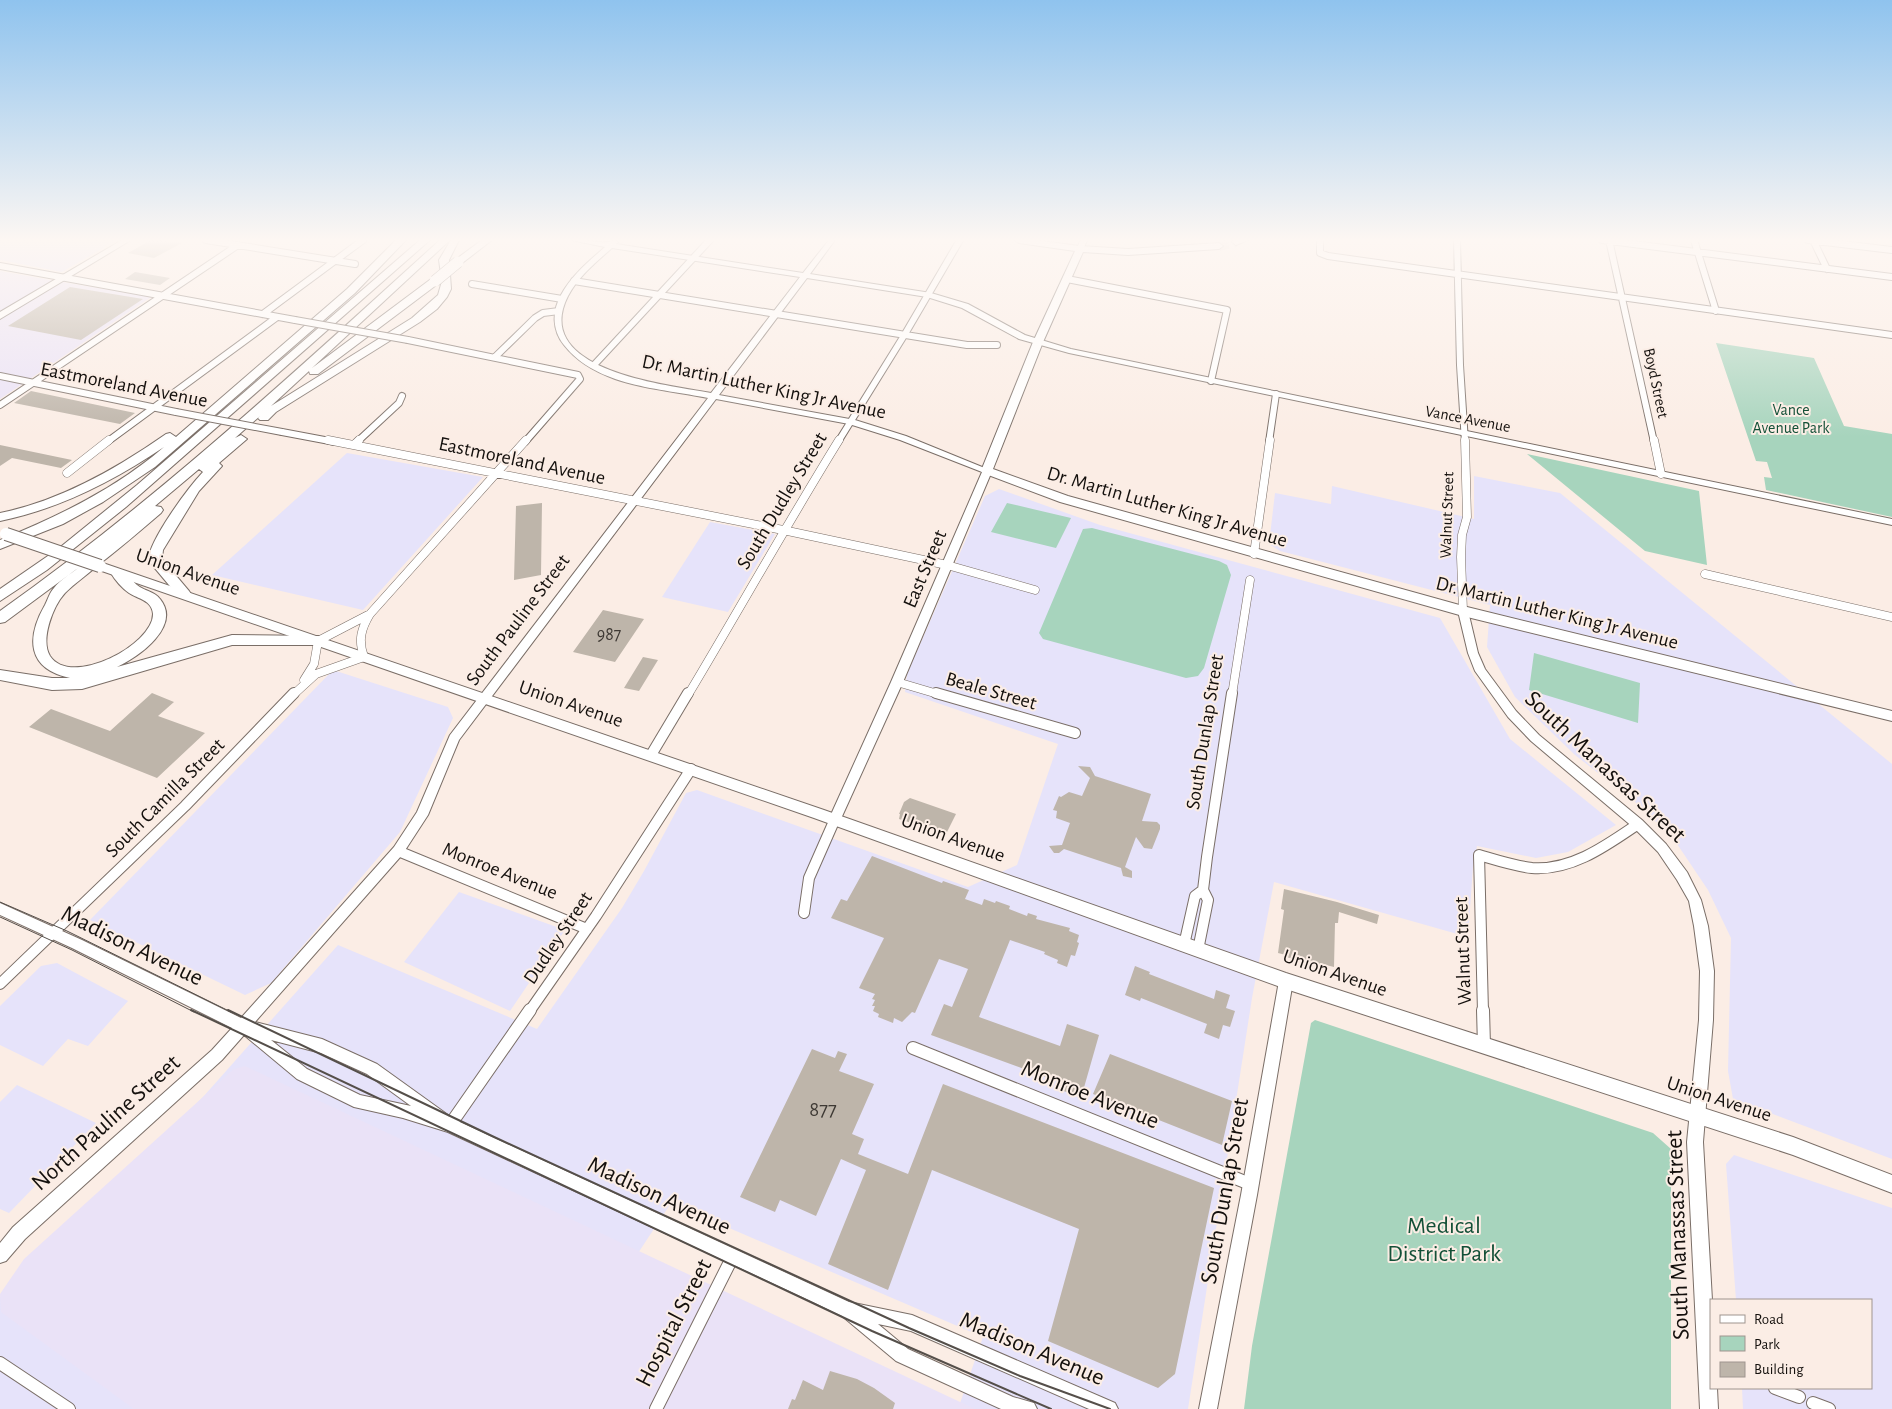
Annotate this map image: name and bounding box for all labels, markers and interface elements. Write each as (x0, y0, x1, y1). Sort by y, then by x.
street label: Boyd Street (1640, 346, 1671, 420)
street label: Dr. Martin Luther King Jr Avenue (640, 351, 888, 423)
street label: Eastmoreland Avenue (39, 359, 209, 411)
park label: Vance Avenue Park (1753, 402, 1830, 436)
street label: Vance Avenue (1424, 403, 1512, 435)
street label: South Dudley Street (733, 429, 831, 573)
street label: Eastmoreland Avenue (437, 434, 607, 488)
street label: Dr. Martin Luther King Jr Avenue (1045, 463, 1289, 551)
street label: Walnut Street (1437, 471, 1457, 559)
street label: East Street (900, 526, 951, 611)
street label: Union Avenue (133, 545, 243, 599)
street label: South Pauline Street (462, 550, 574, 689)
street label: Dr. Martin Luther King Jr Avenue (1434, 573, 1680, 653)
house number: 987 (597, 626, 621, 644)
street label: South Dunlap Street (1183, 652, 1227, 811)
street label: Beale Street (943, 668, 1039, 714)
street label: Union Avenue (516, 677, 626, 731)
street label: South Manassas Street (1520, 687, 1690, 848)
street label: South Camilla Street (102, 734, 229, 861)
street label: Union Avenue (898, 810, 1008, 866)
street label: Monroe Avenue (440, 839, 560, 903)
street label: Dudley Street (520, 888, 596, 988)
street label: Walnut Street (1451, 896, 1475, 1005)
street label: Madison Avenue (57, 901, 207, 991)
street label: Union Avenue (1280, 946, 1390, 1000)
street label: North Pauline Street (27, 1050, 185, 1196)
street label: Monroe Avenue (1018, 1056, 1162, 1134)
street label: Union Avenue (1664, 1073, 1774, 1125)
street label: South Dunlap Street (1197, 1096, 1253, 1286)
house number: 877 (809, 1099, 837, 1120)
street label: South Manassas Street (1662, 1129, 1694, 1340)
street label: Madison Avenue (584, 1152, 734, 1240)
park label: Medical District Park (1387, 1214, 1501, 1266)
street label: Hospital Street (632, 1255, 717, 1391)
legend (1710, 1299, 1872, 1389)
street label: Madison Avenue (956, 1308, 1108, 1390)
text: Road (1754, 1312, 1784, 1327)
text: Park (1754, 1337, 1780, 1352)
text: Building (1754, 1362, 1804, 1377)

